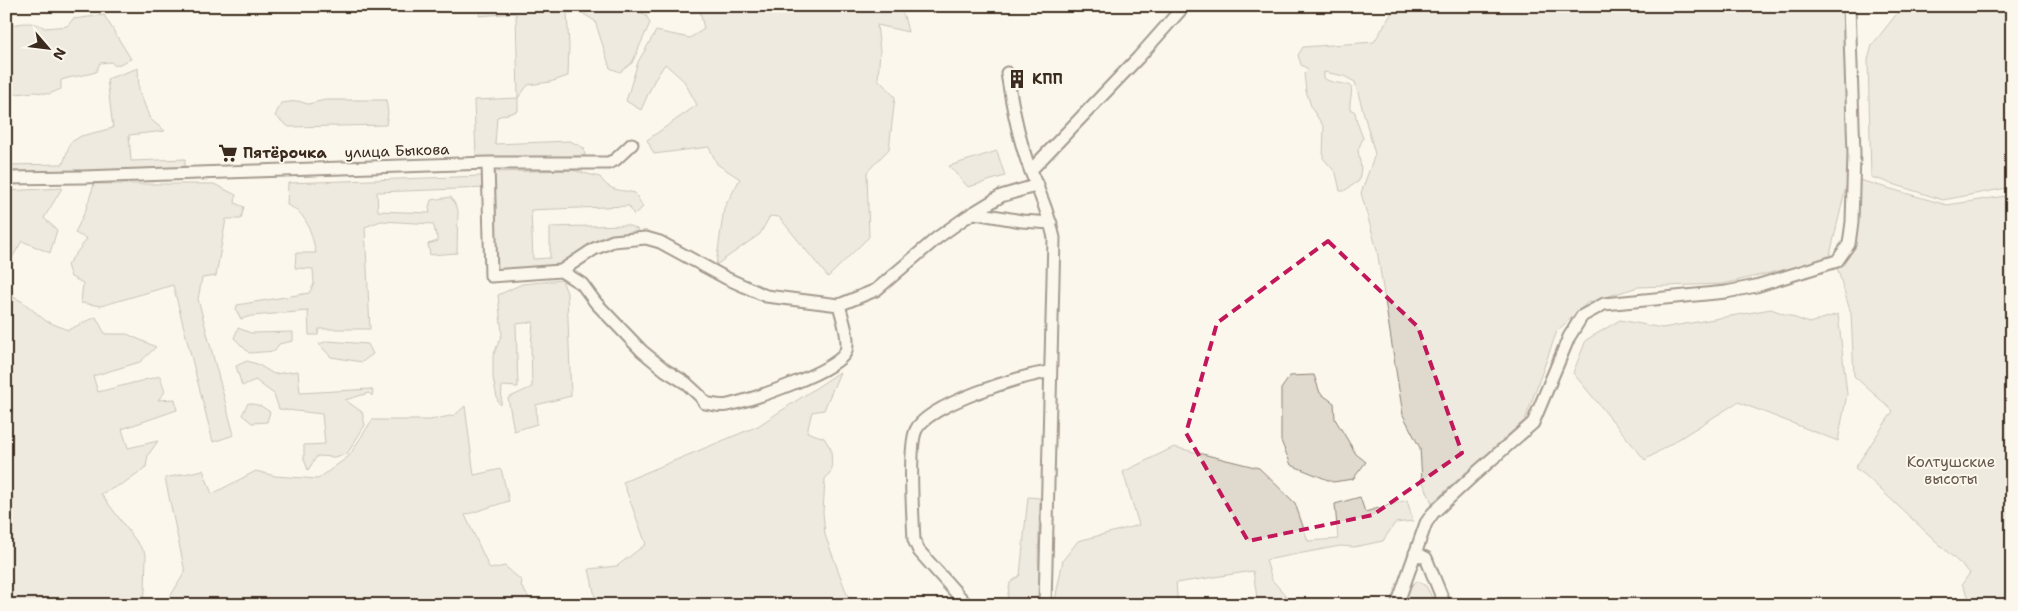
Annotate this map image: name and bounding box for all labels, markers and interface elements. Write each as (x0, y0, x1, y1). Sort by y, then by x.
north arrow (22, 22, 72, 72)
text: N (49, 45, 70, 63)
building icon: КПП (1006, 68, 1028, 90)
place label: КПП (1032, 69, 1063, 89)
street label: улица Быкова (344, 139, 450, 163)
supermarket icon: Пятёрочка (217, 142, 239, 164)
place label: Пятёрочка (243, 143, 327, 163)
park label: Колтушские высоты (1907, 452, 1995, 489)

